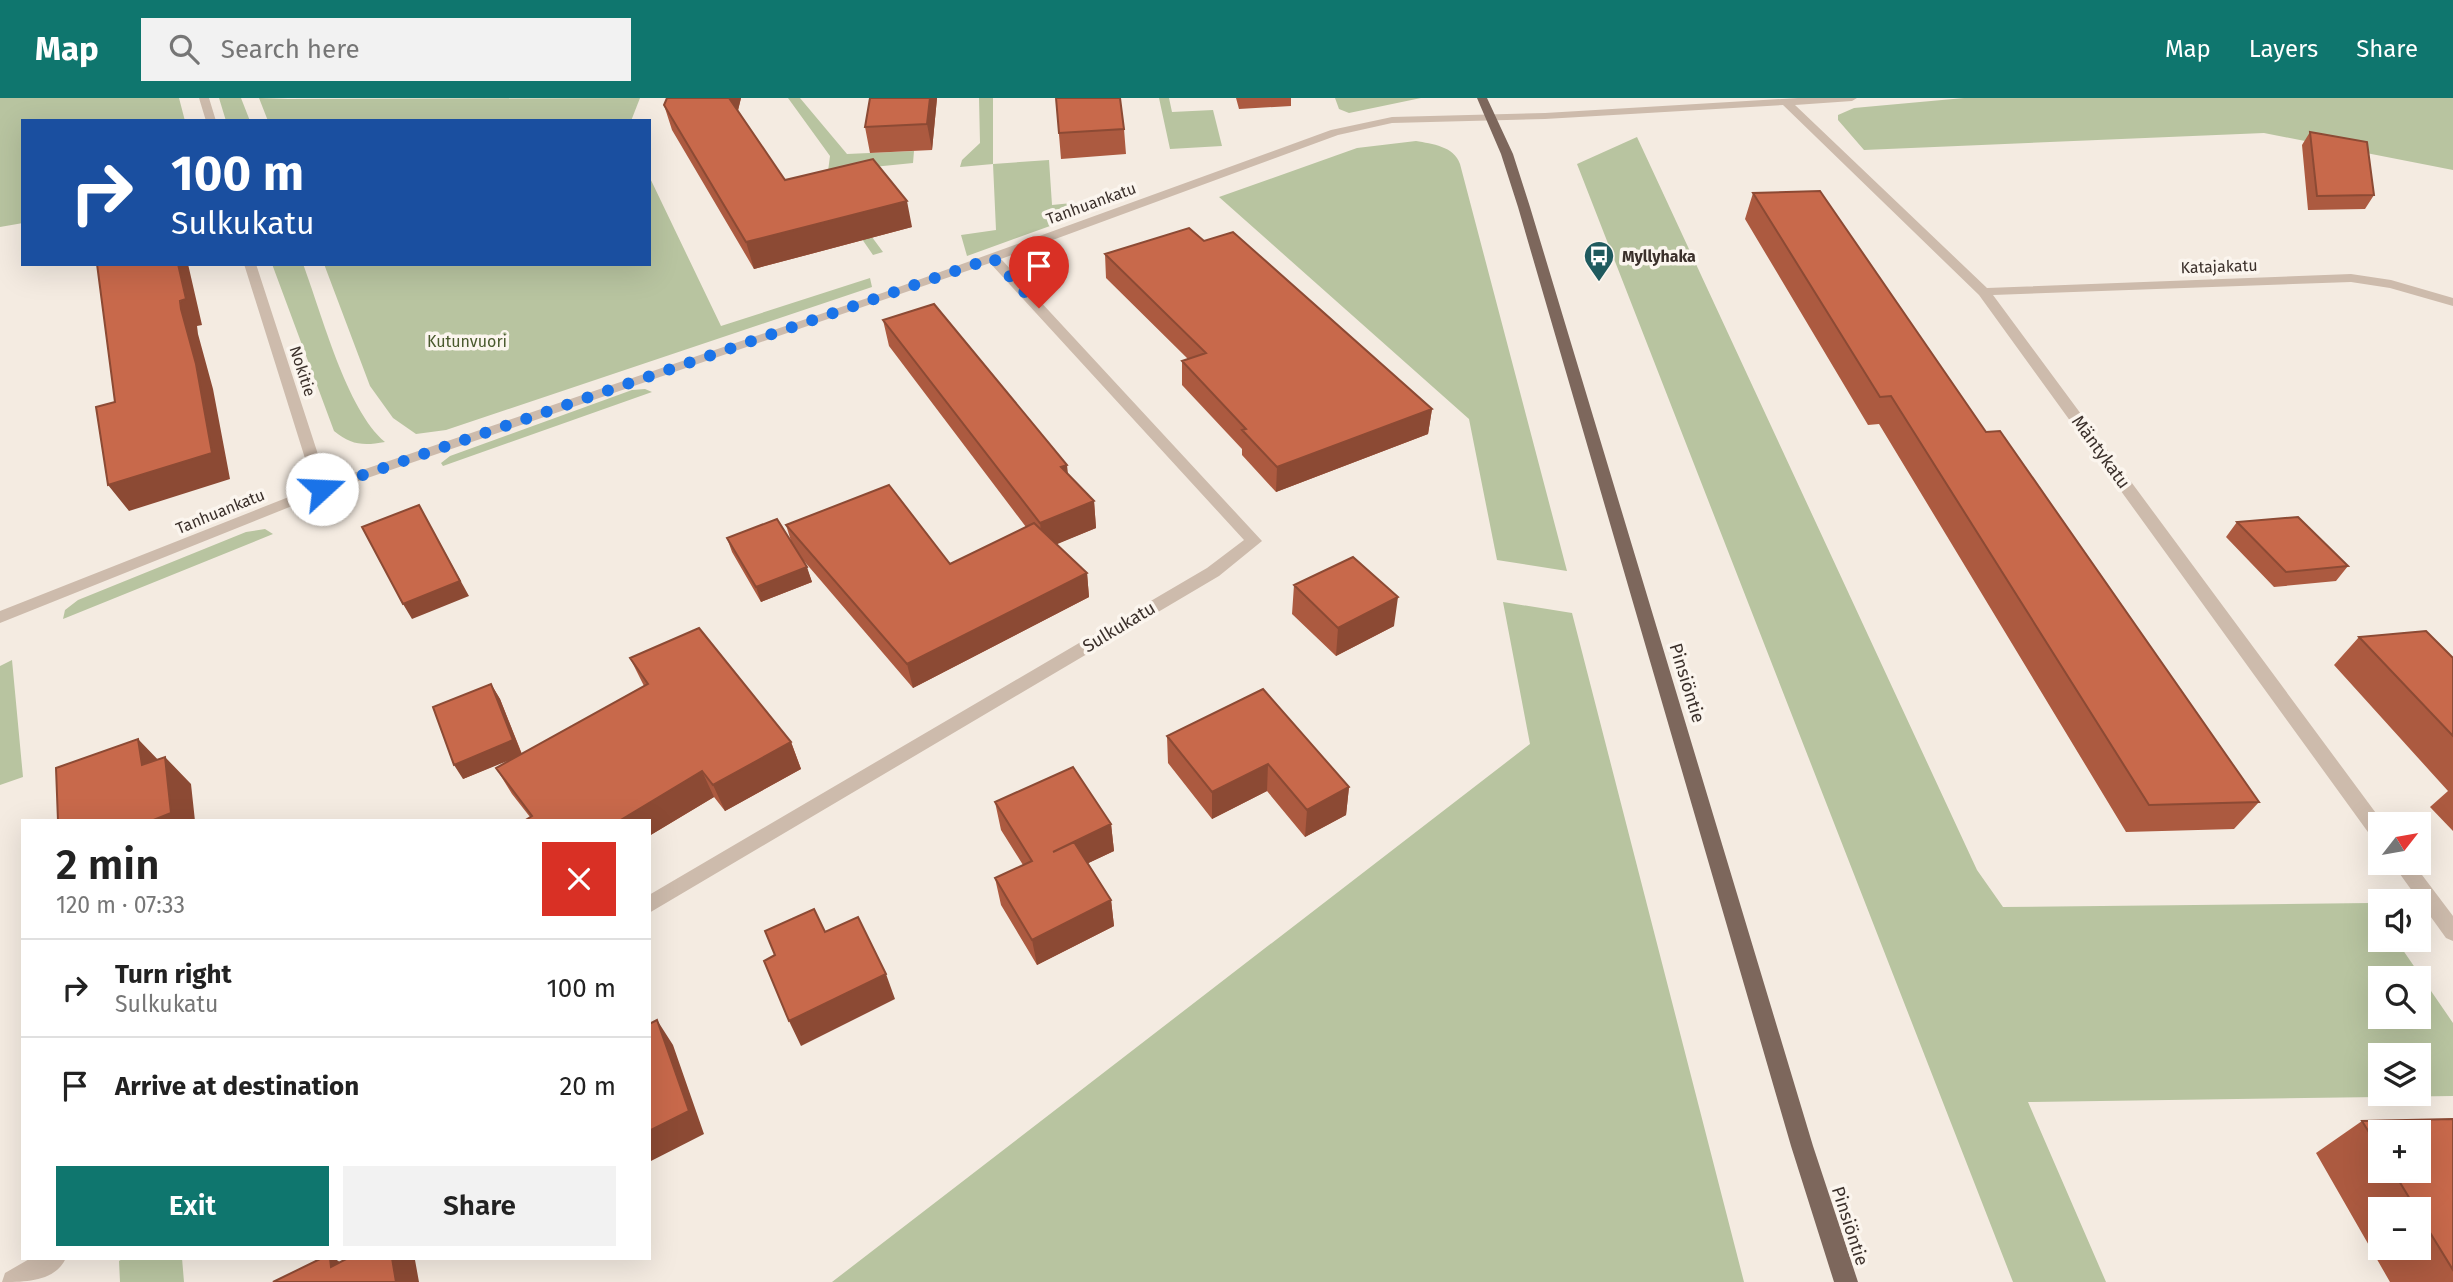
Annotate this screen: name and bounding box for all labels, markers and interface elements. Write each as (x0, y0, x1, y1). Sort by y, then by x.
search box (141, 18, 631, 81)
text: Map (35, 29, 99, 69)
icon: search (165, 30, 203, 68)
text: Search here (221, 34, 360, 65)
text: Map (2165, 35, 2211, 63)
text: Layers (2249, 35, 2318, 63)
text: Share (2356, 35, 2418, 63)
text: 100 m (171, 144, 304, 203)
icon: right (56, 147, 147, 238)
street label: Tanhuankatu (1044, 178, 1139, 228)
text: Sulkukatu (171, 204, 315, 242)
pin (1009, 236, 1069, 308)
bus stop icon: Myllyhaka (1582, 239, 1616, 283)
icon: arrive (1020, 247, 1058, 285)
place label: Myllyhaka (1622, 247, 1696, 266)
street label: Katajakatu (2180, 256, 2258, 277)
park label: Kutunvuori (427, 332, 507, 351)
street label: Nokitie (285, 343, 320, 399)
street label: Mäntykatu (2067, 411, 2135, 493)
position arrow (285, 452, 359, 526)
street label: Tanhuankatu (173, 485, 267, 538)
street label: Sulkukatu (1079, 597, 1159, 657)
street label: Pinsiöntie (1664, 641, 1710, 725)
north arrow (2368, 812, 2431, 875)
map controls (2368, 812, 2431, 1260)
text: 2 min (56, 840, 160, 890)
button: close (542, 842, 616, 916)
button: sound (2368, 889, 2431, 952)
text: 120 m · 07:33 (56, 891, 185, 919)
text: Turn right (115, 959, 232, 990)
button: search (2368, 966, 2431, 1029)
icon: right (56, 969, 94, 1007)
text: 100 m (547, 973, 616, 1004)
text: Sulkukatu (115, 990, 218, 1018)
button: layers (2368, 1043, 2431, 1106)
icon: arrive (56, 1067, 94, 1105)
text: Arrive at destination (115, 1071, 359, 1102)
text: 20 m (559, 1071, 616, 1102)
button: + (2368, 1120, 2431, 1183)
button: Exit (56, 1166, 329, 1246)
button: Share (343, 1166, 616, 1246)
street label: Pinsiöntie (1827, 1184, 1873, 1268)
button: − (2368, 1197, 2431, 1260)

